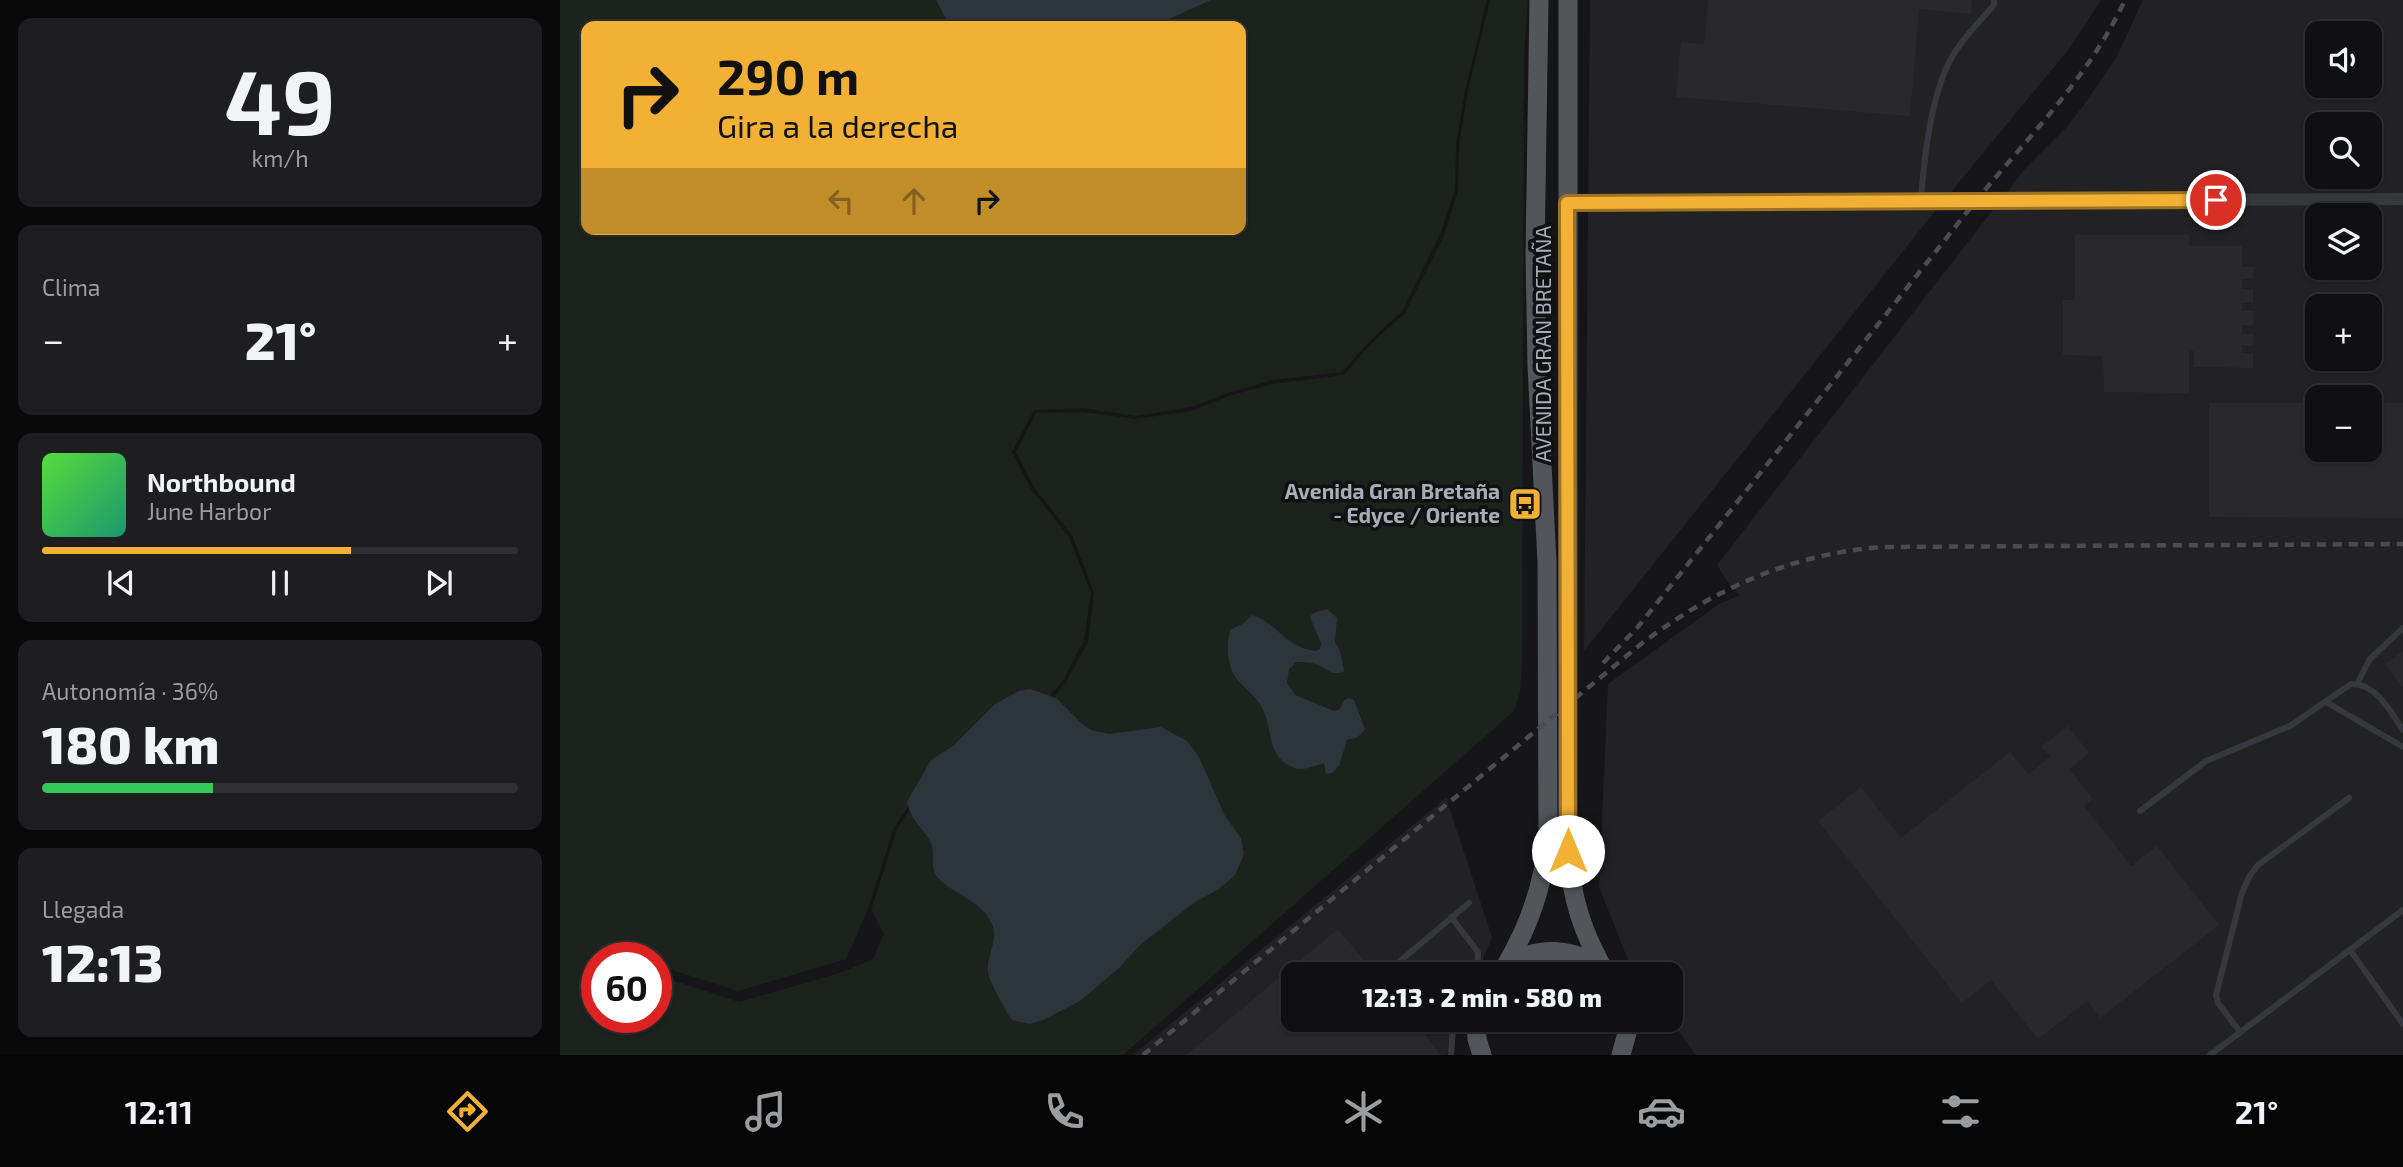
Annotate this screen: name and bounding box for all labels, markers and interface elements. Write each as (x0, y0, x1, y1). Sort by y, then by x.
map controls (2305, 21, 2382, 462)
button: sound (2305, 21, 2382, 98)
text: 49 (224, 44, 336, 153)
text: 290 m (717, 46, 859, 105)
icon: right (602, 49, 693, 140)
text: Gira a la derecha (717, 106, 958, 144)
button: search (2305, 112, 2382, 189)
text: km/h (251, 144, 309, 172)
pin (2186, 170, 2246, 230)
icon: arrive (2197, 181, 2235, 219)
icon: left (822, 182, 860, 220)
icon: ahead (895, 182, 933, 220)
icon: right (968, 182, 1006, 220)
button: layers (2305, 203, 2382, 280)
street label: AVENIDA GRAN BRETAÑA (1530, 226, 1555, 462)
text: Clima (42, 273, 100, 301)
button: + (2305, 294, 2382, 371)
text: 21° (245, 308, 316, 370)
text: − (42, 316, 64, 362)
text: + (497, 316, 518, 362)
button: − (2305, 385, 2382, 462)
text: Northbound (147, 466, 296, 497)
place label: Avenida Gran Bretaña - Edyce / Oriente (1285, 478, 1500, 528)
bus stop icon: Avenida Gran Bretaña - Edyce / Oriente (1506, 485, 1544, 523)
text: June Harbor (147, 497, 271, 525)
icon: previous (102, 564, 140, 602)
icon: pause (261, 564, 299, 602)
icon: next (420, 564, 458, 602)
text: Autonomía · 36% (42, 677, 218, 705)
text: 180 km (42, 712, 219, 774)
position arrow (1531, 814, 1605, 888)
text: Llegada (42, 895, 124, 923)
text: 12:13 (42, 930, 163, 992)
speed limit sign: 60 (581, 942, 672, 1033)
text: 12:13 · 2 min · 580 m (1362, 981, 1602, 1012)
icon: directions (443, 1087, 492, 1136)
icon: music (741, 1087, 790, 1136)
icon: phone (1040, 1087, 1089, 1136)
icon: climate (1339, 1087, 1388, 1136)
icon: car (1637, 1087, 1686, 1136)
icon: filters (1936, 1087, 1985, 1136)
text: 12:11 (125, 1092, 193, 1130)
text: 21° (2235, 1092, 2278, 1130)

